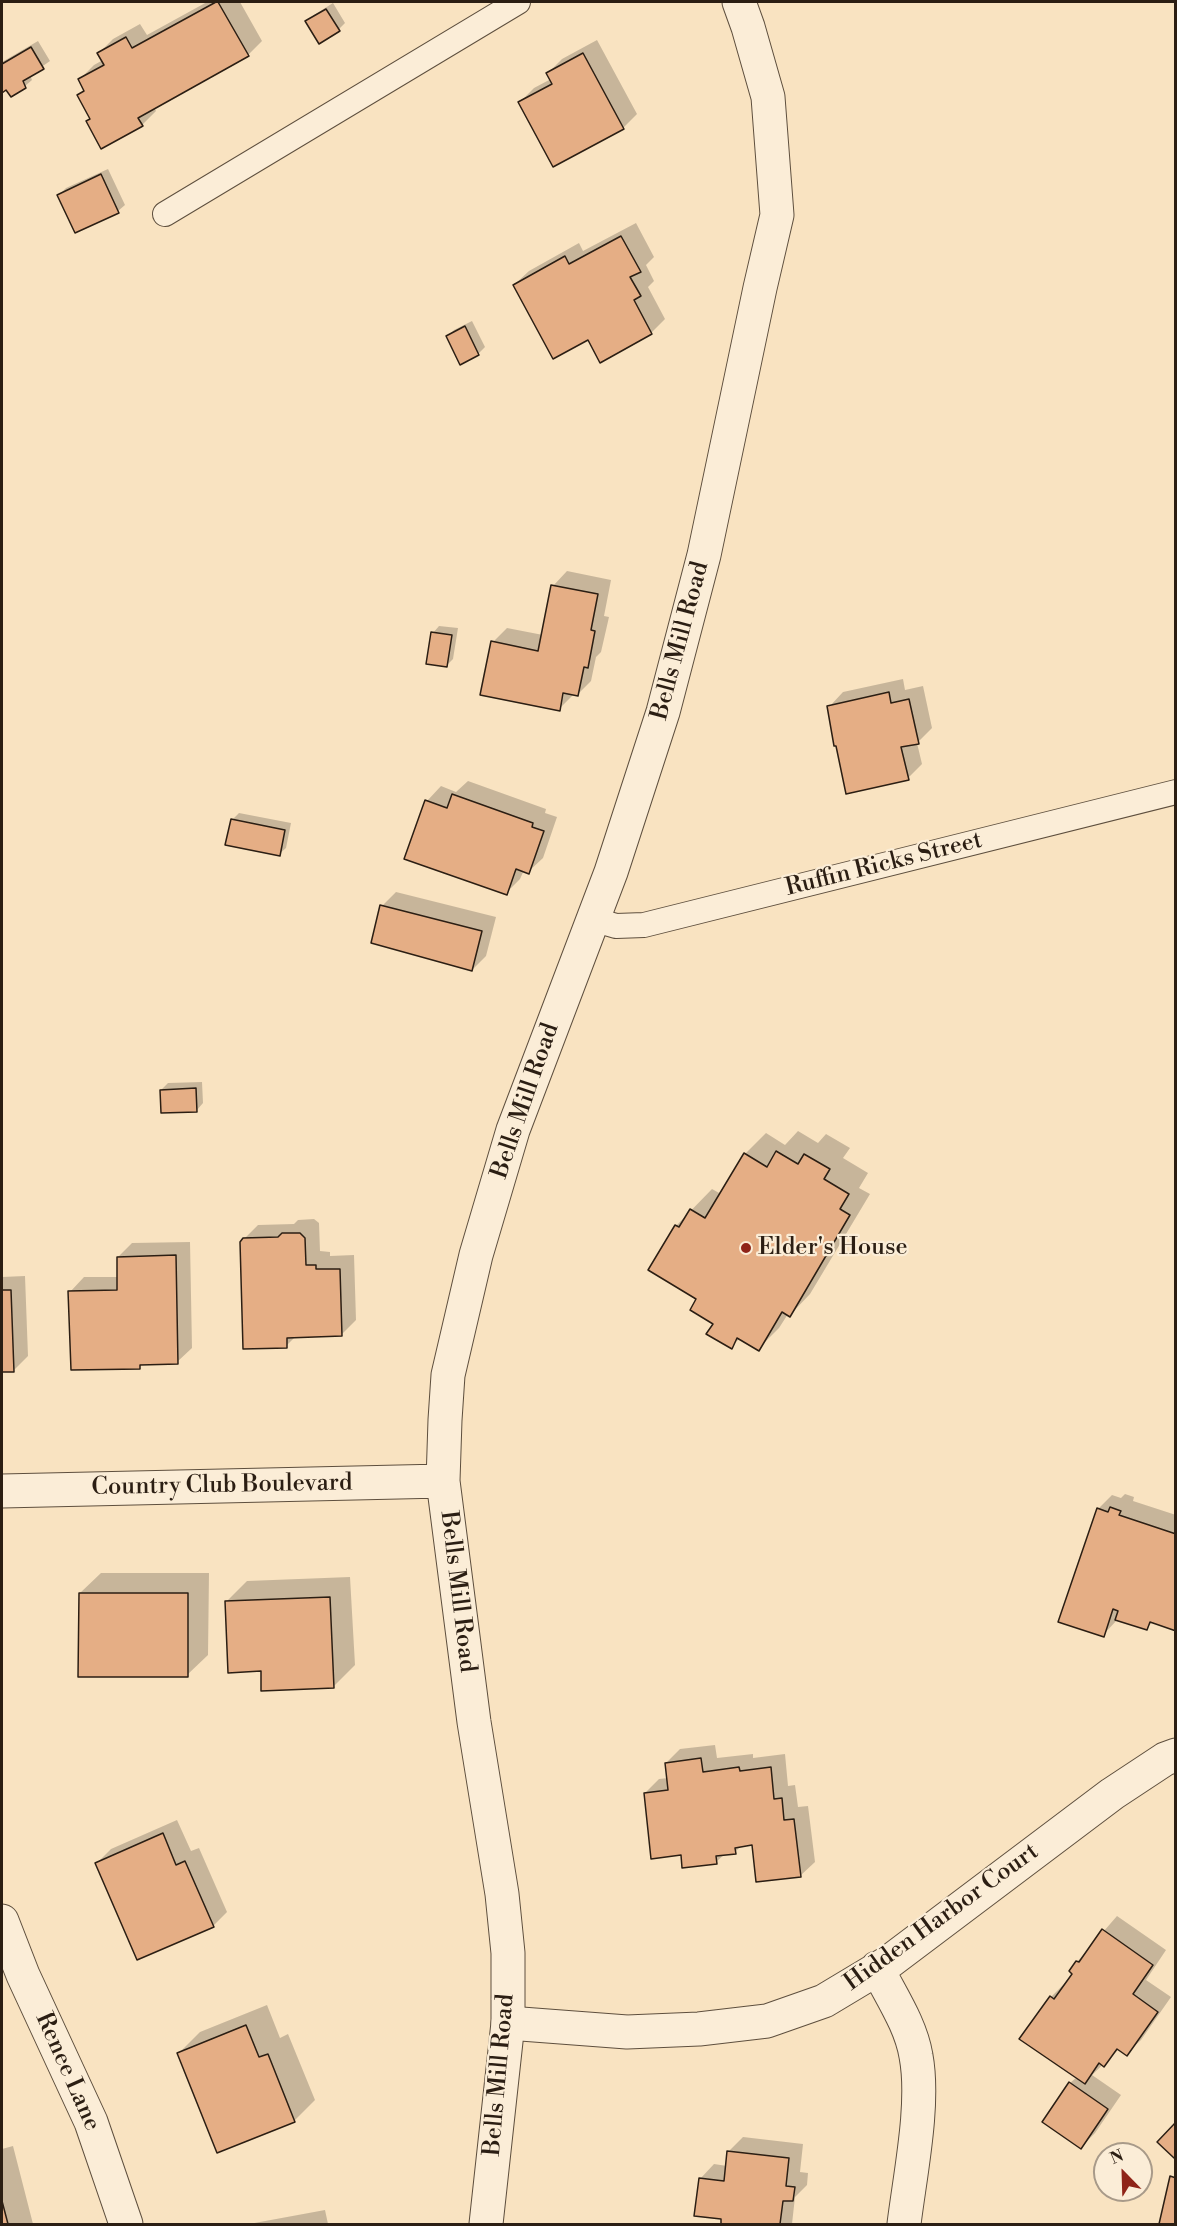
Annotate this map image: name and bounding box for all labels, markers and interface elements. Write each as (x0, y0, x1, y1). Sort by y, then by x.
street label: Bells Mill Road (646, 559, 716, 723)
street label: Ruffin Ricks Street (783, 827, 985, 903)
street label: Bells Mill Road (486, 1019, 566, 1183)
place label: Elder's House (758, 1234, 908, 1262)
marker: Elder's House (739, 1241, 753, 1255)
street label: Country Club Boulevard (91, 1469, 353, 1503)
street label: Bells Mill Road (433, 1510, 481, 1674)
street label: Hidden Harbor Court (839, 1838, 1045, 1998)
street label: Bells Mill Road (479, 1993, 521, 2157)
street label: Renee Lane (28, 2008, 106, 2136)
north arrow (1093, 2142, 1153, 2202)
text: N (1107, 2146, 1126, 2169)

